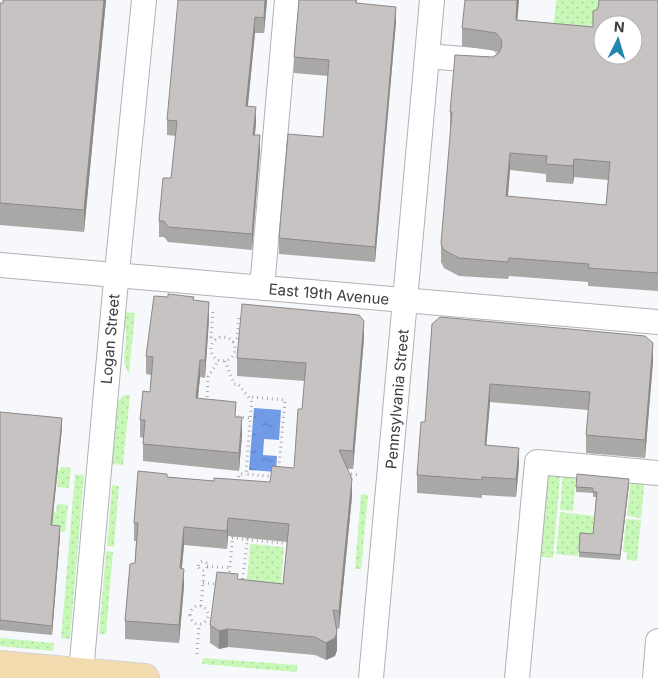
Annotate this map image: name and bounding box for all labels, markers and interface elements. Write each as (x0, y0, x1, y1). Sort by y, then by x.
north arrow (593, 15, 643, 65)
text: N (613, 18, 625, 35)
street label: East 19th Avenue (268, 279, 390, 309)
street label: Logan Street (97, 293, 123, 385)
street label: Pennsylvania Street (381, 328, 413, 470)

